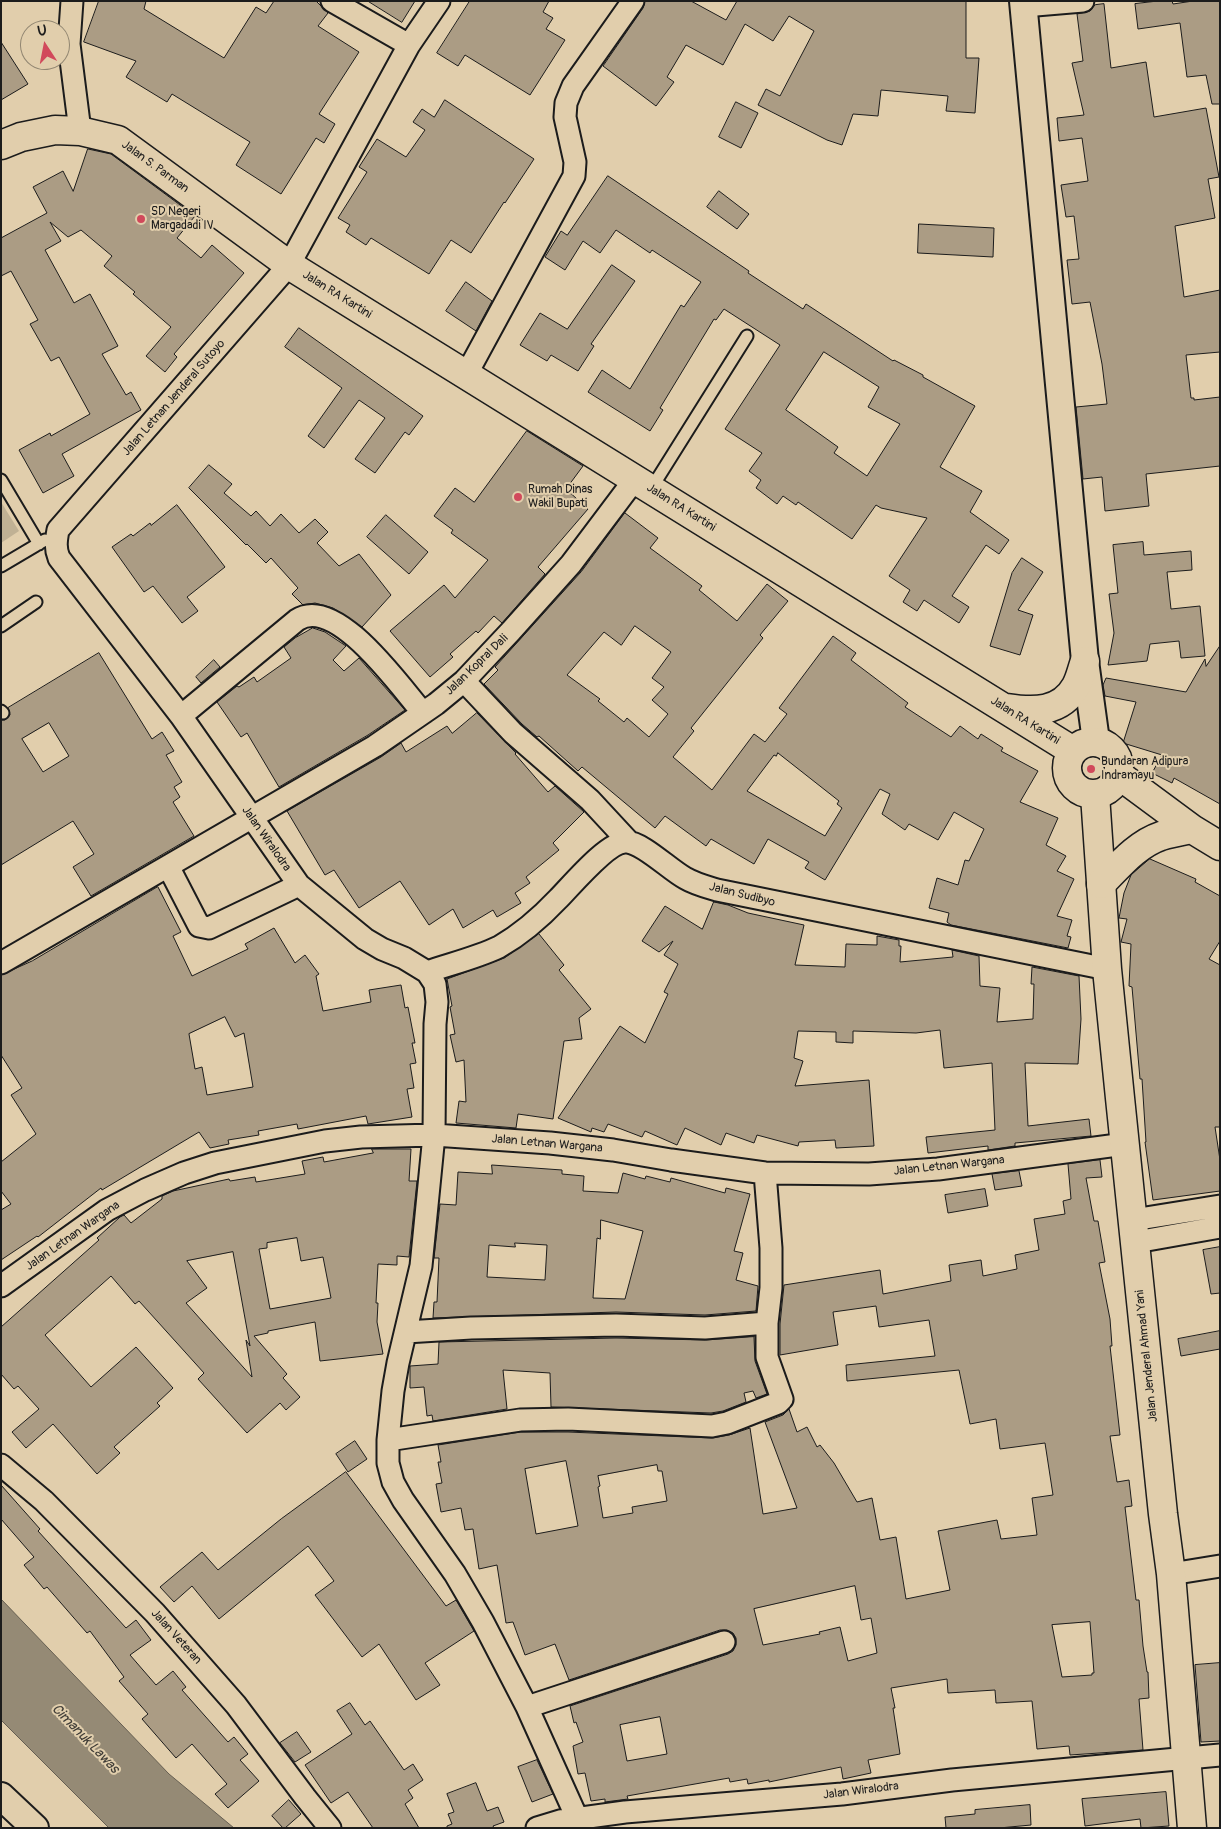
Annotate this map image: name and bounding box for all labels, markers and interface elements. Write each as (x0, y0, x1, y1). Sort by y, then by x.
north arrow (20, 20, 70, 70)
text: U (36, 22, 48, 40)
street label: Jalan S. Parman (119, 138, 191, 196)
place label: SD Negeri Margadadi IV (151, 205, 214, 233)
marker: SD Negeri Margadadi IV (135, 213, 147, 225)
street label: Jalan RA Kartini (300, 268, 374, 322)
street label: Jalan Letnan Jenderal Sutoyo (120, 337, 228, 459)
street label: Jalan RA Kartini (644, 481, 718, 535)
place label: Rumah Dinas Wakil Bupati (528, 483, 592, 511)
marker: Rumah Dinas Wakil Bupati (512, 491, 524, 503)
street label: Jalan Kopral Dali (443, 631, 511, 699)
street label: Jalan RA Kartini (988, 694, 1062, 748)
place label: Bundaran Adipura Indramayu (1101, 755, 1188, 783)
marker: Bundaran Adipura Indramayu (1085, 763, 1097, 775)
street label: Jalan Wiralodra (238, 804, 294, 874)
street label: Jalan Sudibyo (708, 880, 776, 910)
street label: Jalan Letnan Wargana (491, 1132, 603, 1156)
street label: Jalan Letnan Wargana (893, 1153, 1005, 1179)
street label: Jalan Letnan Wargana (23, 1198, 123, 1274)
street label: Jalan Jenderal Ahmad Yani (1133, 1289, 1161, 1423)
street label: Jalan Veteran (148, 1607, 204, 1667)
water label: Cimanuk Lawas (48, 1701, 122, 1777)
street label: Jalan Wiralodra (822, 1779, 900, 1803)

